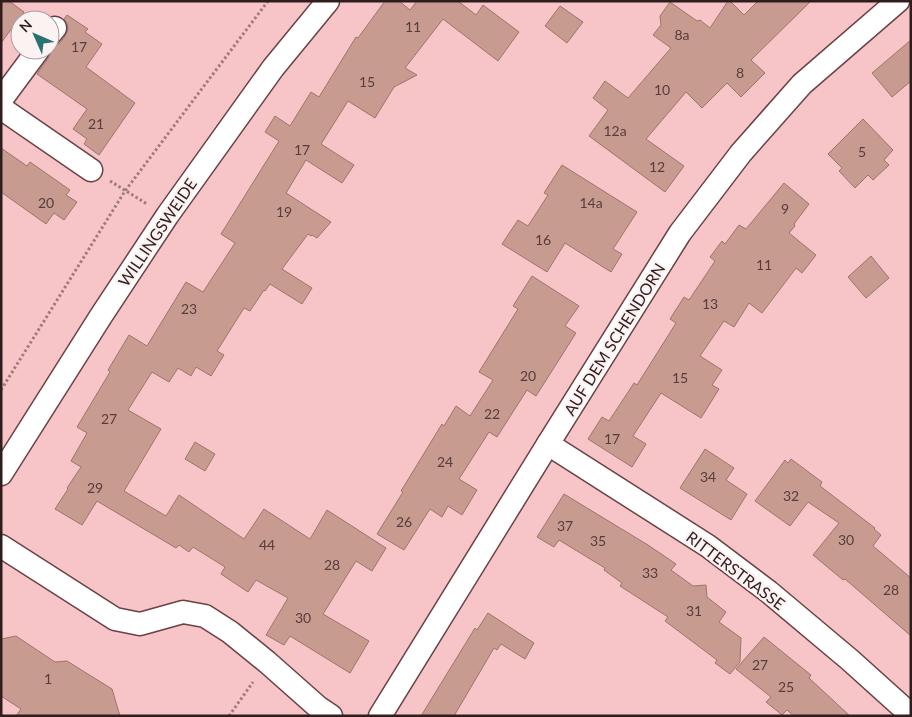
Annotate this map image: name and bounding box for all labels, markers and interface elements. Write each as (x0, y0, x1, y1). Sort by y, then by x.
north arrow (10, 10, 60, 60)
text: N (16, 16, 35, 35)
house number: 11 (405, 18, 421, 35)
house number: 8a (674, 26, 690, 43)
house number: 17 (71, 38, 87, 55)
house number: 8 (736, 64, 744, 81)
house number: 15 (359, 73, 375, 90)
house number: 10 (654, 81, 670, 98)
house number: 21 (88, 115, 104, 132)
house number: 12a (603, 122, 627, 139)
house number: 17 (294, 141, 310, 158)
house number: 5 (858, 143, 866, 160)
house number: 12 (649, 158, 665, 175)
street label: WILLINGSWEIDE (114, 174, 200, 290)
house number: 20 (38, 194, 54, 211)
house number: 14a (579, 194, 603, 211)
house number: 9 (781, 200, 789, 217)
house number: 19 (276, 203, 292, 220)
house number: 16 (535, 231, 551, 248)
house number: 11 (756, 256, 772, 273)
street label: AUF DEM SCHENDORN (559, 259, 669, 419)
house number: 13 (702, 295, 718, 312)
house number: 23 (181, 300, 197, 317)
house number: 20 (520, 367, 536, 384)
house number: 15 (672, 369, 688, 386)
house number: 22 (484, 405, 500, 422)
house number: 27 (101, 410, 117, 427)
house number: 17 (604, 430, 620, 447)
house number: 24 (437, 453, 453, 470)
house number: 34 (700, 468, 716, 485)
house number: 29 (87, 479, 103, 496)
house number: 32 (783, 487, 799, 504)
house number: 26 (396, 513, 412, 530)
house number: 37 (557, 517, 573, 534)
street label: RITTERSTRASSE (683, 527, 789, 613)
house number: 30 (838, 531, 854, 548)
house number: 35 (590, 532, 606, 549)
house number: 44 (259, 536, 275, 553)
house number: 28 (324, 556, 340, 573)
house number: 33 (642, 564, 658, 581)
house number: 28 (883, 581, 899, 598)
house number: 31 (686, 602, 702, 619)
house number: 30 (295, 609, 311, 626)
house number: 27 (752, 656, 768, 673)
house number: 1 (44, 670, 52, 687)
house number: 25 (778, 678, 794, 695)

